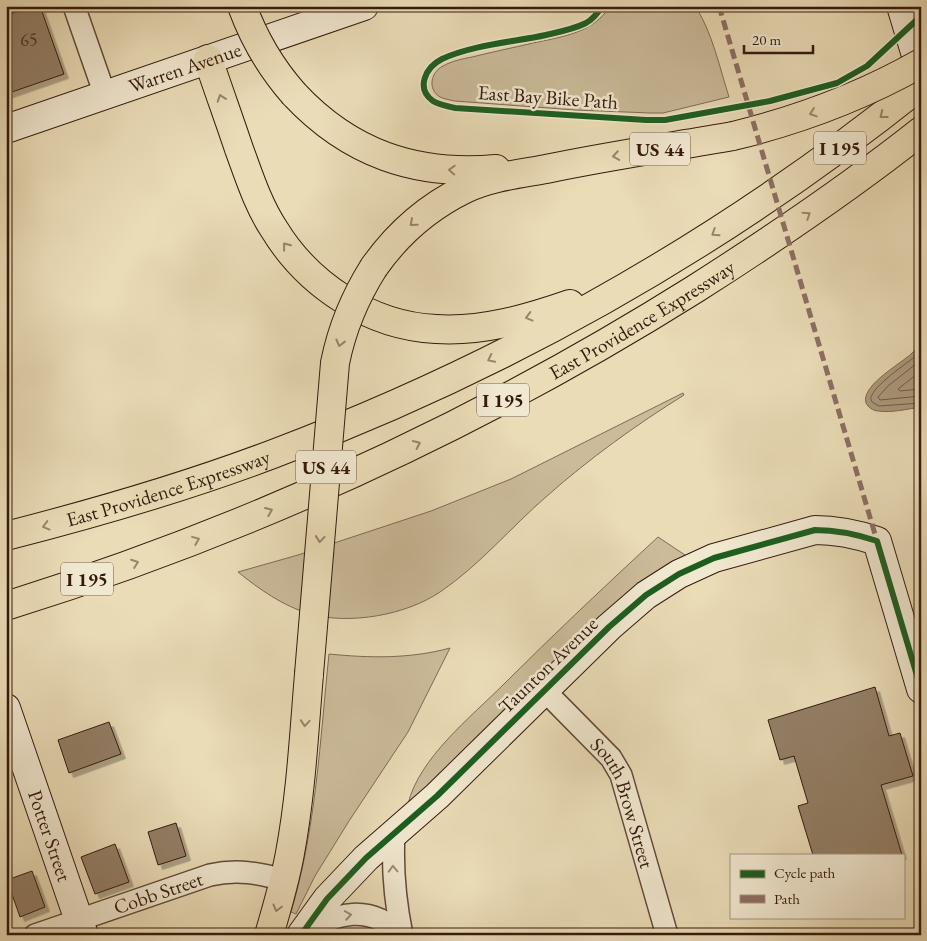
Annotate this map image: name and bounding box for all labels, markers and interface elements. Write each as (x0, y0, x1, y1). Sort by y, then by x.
scale bar (744, 22, 813, 54)
house number: 65 (20, 28, 38, 51)
text: 20 m (752, 30, 781, 49)
street label: Warren Avenue (125, 36, 245, 99)
street label: East Bay Bike Path (477, 79, 619, 115)
one-way arrow (217, 94, 227, 103)
one-way arrow (810, 107, 818, 117)
one-way arrow (880, 110, 889, 118)
road number: US 44 (630, 132, 690, 166)
road number: I 195 (814, 132, 866, 164)
one-way arrow (611, 150, 620, 160)
one-way arrow (447, 164, 455, 175)
one-way arrow (801, 212, 811, 221)
one-way arrow (409, 217, 418, 226)
one-way arrow (711, 227, 721, 236)
one-way arrow (283, 243, 291, 252)
street label: East Providence Expressway (544, 254, 740, 385)
one-way arrow (526, 311, 534, 321)
one-way arrow (335, 338, 346, 347)
one-way arrow (487, 353, 496, 363)
road number: I 195 (477, 384, 529, 416)
one-way arrow (412, 439, 421, 450)
street label: East Providence Expressway (63, 443, 274, 532)
road number: US 44 (296, 451, 356, 484)
one-way arrow (264, 506, 273, 517)
one-way arrow (42, 520, 51, 531)
one-way arrow (315, 535, 326, 543)
one-way arrow (191, 536, 200, 546)
one-way arrow (131, 559, 139, 569)
road number: I 195 (61, 562, 113, 596)
street label: Taunton Avenue (493, 611, 603, 719)
one-way arrow (300, 719, 311, 727)
street label: South Brow Street (585, 732, 660, 872)
street label: Potter Street (22, 787, 78, 885)
legend (730, 854, 904, 918)
text: Cycle path (774, 863, 836, 882)
street label: Cobb Street (110, 865, 207, 920)
one-way arrow (388, 865, 399, 873)
text: Path (774, 889, 800, 908)
one-way arrow (272, 903, 282, 911)
one-way arrow (344, 910, 352, 921)

